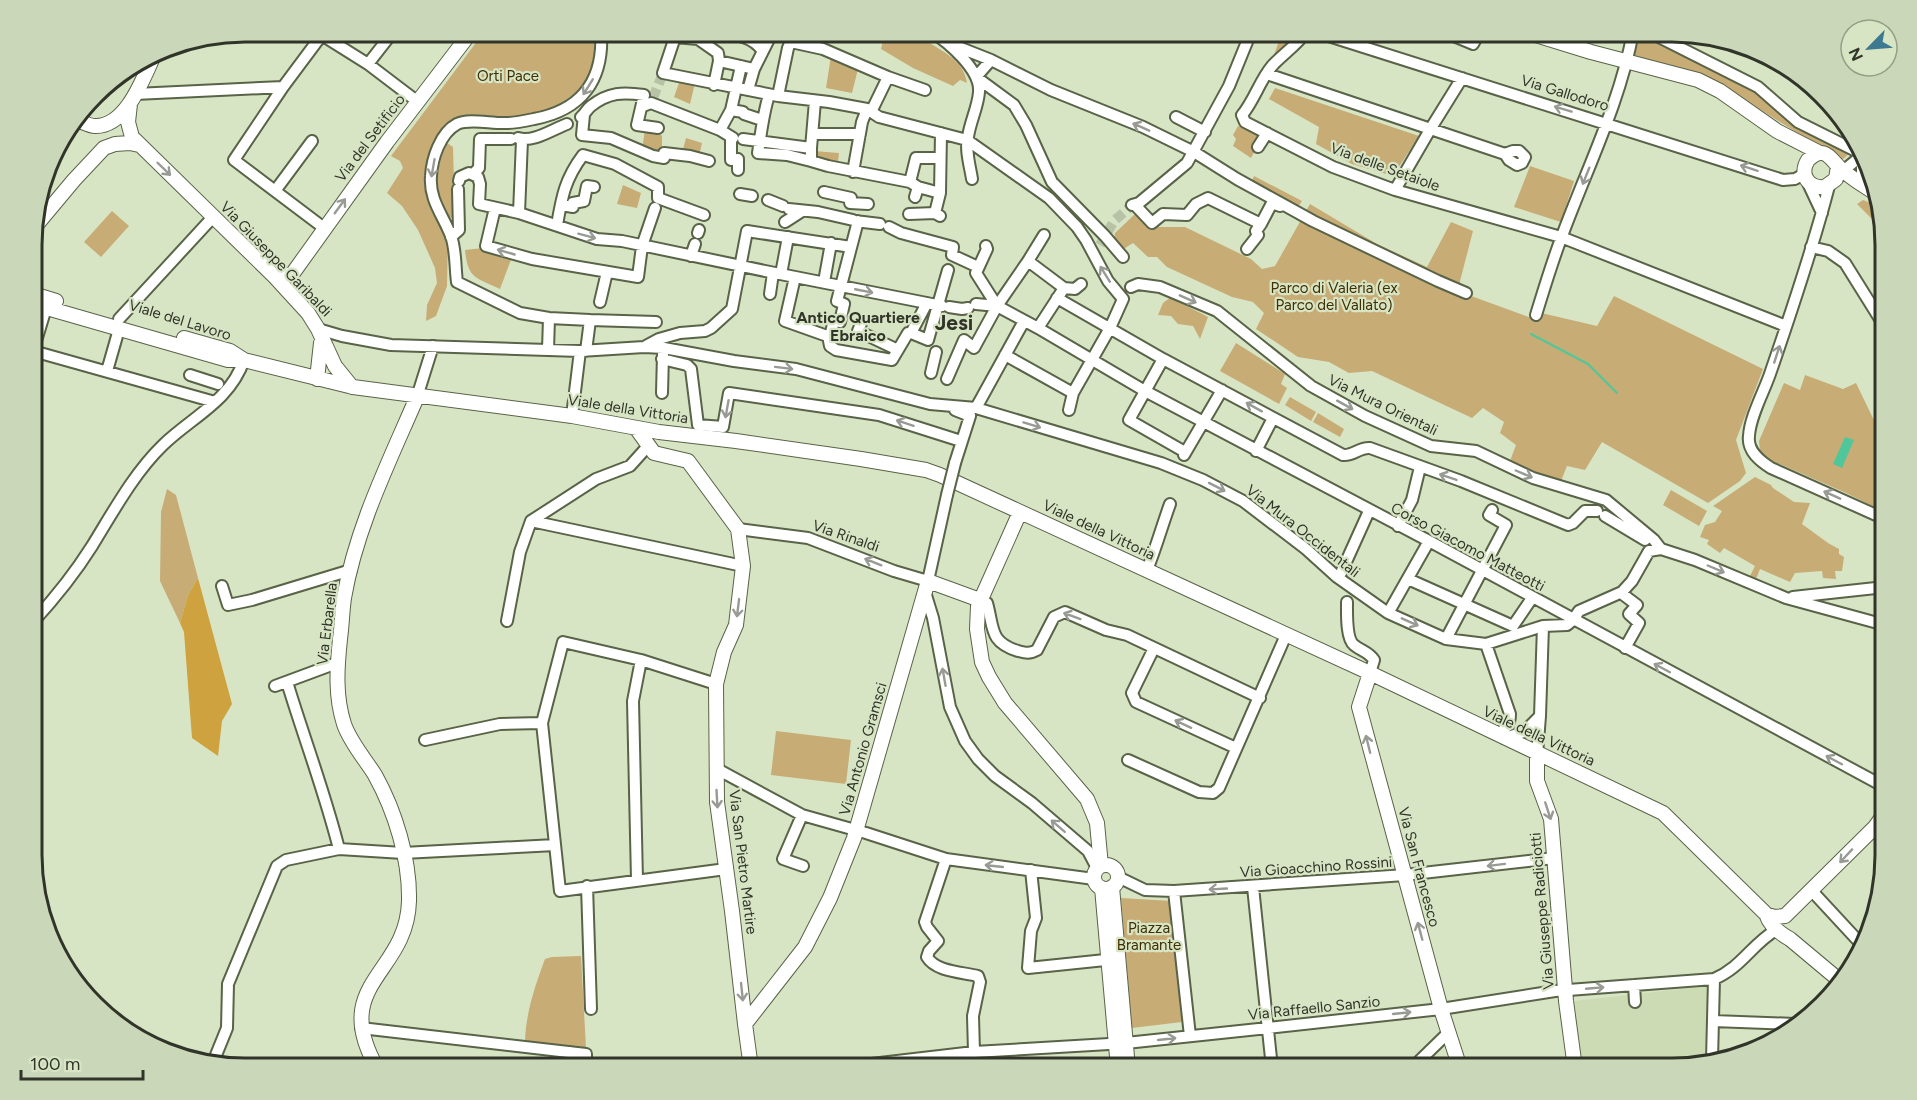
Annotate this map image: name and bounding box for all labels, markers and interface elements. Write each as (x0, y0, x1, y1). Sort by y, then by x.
north arrow (1839, 18, 1899, 78)
text: N (1845, 45, 1867, 64)
park label: Orti Pace (477, 67, 539, 85)
street label: Via Gallodoro (1519, 71, 1611, 115)
one-way arrow (582, 78, 594, 95)
street label: Via del Setificio (331, 90, 409, 185)
one-way arrow (1554, 103, 1573, 114)
one-way arrow (1132, 121, 1151, 132)
street label: Via delle Setaiole (1328, 139, 1442, 195)
one-way arrow (427, 157, 438, 177)
one-way arrow (157, 162, 172, 177)
one-way arrow (1740, 162, 1759, 173)
one-way arrow (1580, 166, 1591, 185)
street label: Via Giuseppe Garibaldi (216, 198, 336, 320)
one-way arrow (334, 199, 346, 215)
one-way arrow (577, 231, 596, 243)
one-way arrow (496, 246, 515, 257)
one-way arrow (1098, 266, 1110, 283)
park label: Parco di Valeria (ex Parco del Vallato) (1270, 279, 1398, 314)
one-way arrow (854, 286, 873, 297)
one-way arrow (1178, 293, 1196, 305)
street label: Viale del Lavoro (127, 296, 234, 344)
district label: Antico Quartiere Ebraico (796, 308, 920, 345)
district label: Jesi (935, 310, 973, 335)
one-way arrow (1772, 345, 1783, 364)
one-way arrow (774, 362, 794, 373)
street label: Via Mura Orientali (1325, 371, 1441, 439)
street label: Viale della Vittoria (566, 391, 690, 427)
one-way arrow (721, 399, 732, 419)
one-way arrow (1336, 399, 1353, 411)
one-way arrow (1246, 401, 1264, 412)
one-way arrow (896, 417, 915, 428)
one-way arrow (1022, 420, 1041, 431)
one-way arrow (1515, 469, 1533, 480)
one-way arrow (1439, 470, 1458, 481)
street label: Via Mura Occidentali (1243, 481, 1363, 581)
one-way arrow (1207, 482, 1225, 493)
one-way arrow (1823, 489, 1841, 501)
street label: Viale della Vittoria (1040, 496, 1158, 564)
street label: Corso Giacomo Matteotti (1388, 499, 1548, 595)
street label: Via Rinaldi (810, 516, 882, 556)
one-way arrow (864, 556, 883, 567)
one-way arrow (1707, 564, 1725, 575)
street label: Via Erbarella (313, 582, 341, 666)
one-way arrow (732, 597, 743, 617)
one-way arrow (1064, 609, 1082, 620)
one-way arrow (1400, 617, 1418, 629)
one-way arrow (1653, 662, 1671, 673)
one-way arrow (938, 667, 949, 687)
street label: Via Antonio Gramsci (835, 680, 891, 818)
street label: Viale della Vittoria (1480, 702, 1598, 770)
one-way arrow (1175, 717, 1193, 729)
one-way arrow (1362, 734, 1374, 753)
one-way arrow (1825, 754, 1843, 765)
one-way arrow (712, 789, 723, 809)
street label: Via San Pietro Martire (725, 789, 761, 935)
one-way arrow (1543, 801, 1554, 820)
street label: Via San Francesco (1394, 805, 1444, 929)
one-way arrow (1051, 819, 1066, 833)
street label: Via Giuseppe Radiciotti (1526, 832, 1558, 990)
one-way arrow (1839, 848, 1853, 863)
street label: Via Gioacchino Rossini (1239, 853, 1393, 881)
one-way arrow (985, 860, 1005, 871)
one-way arrow (1487, 860, 1506, 871)
one-way arrow (1209, 883, 1229, 894)
park label: Piazza Bramante (1117, 919, 1181, 954)
one-way arrow (1414, 922, 1426, 941)
one-way arrow (737, 982, 748, 1002)
one-way arrow (1585, 983, 1605, 994)
street label: Via Raffaello Sanzio (1247, 992, 1381, 1024)
one-way arrow (1392, 1007, 1412, 1018)
one-way arrow (1156, 1033, 1176, 1044)
scale bar (21, 1043, 142, 1081)
text: 100 m (30, 1053, 80, 1075)

